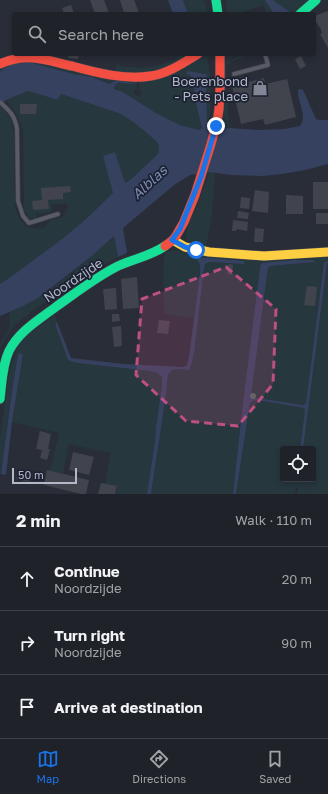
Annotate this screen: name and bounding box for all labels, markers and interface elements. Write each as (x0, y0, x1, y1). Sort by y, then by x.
search box (12, 12, 316, 56)
icon: search (26, 23, 48, 45)
text: Search here (58, 25, 144, 43)
place label: Boerenbond - Pets place (172, 73, 248, 104)
shop icon: Boerenbond - Pets place (251, 79, 269, 97)
route end (207, 117, 225, 135)
water label: Alblas (128, 161, 171, 203)
route start (187, 241, 205, 259)
street label: Noordzijde (41, 254, 105, 306)
map controls (280, 446, 316, 482)
button: locate (280, 446, 316, 482)
scale bar (12, 466, 77, 485)
text: 50 m (18, 468, 44, 481)
text: 2 min (16, 510, 60, 531)
text: Walk · 110 m (235, 512, 312, 528)
text: Continue (54, 562, 120, 580)
icon: ahead (16, 568, 38, 590)
text: 20 m (282, 571, 312, 587)
text: Noordzijde (54, 580, 122, 596)
text: Turn right (54, 626, 125, 644)
icon: right (16, 632, 38, 654)
text: 90 m (281, 635, 312, 651)
text: Noordzijde (54, 644, 122, 660)
icon: arrive (16, 696, 38, 718)
text: Arrive at destination (54, 698, 203, 716)
tab: Map (37, 748, 59, 785)
tab: Directions (132, 748, 186, 785)
tab: Saved (259, 748, 291, 785)

